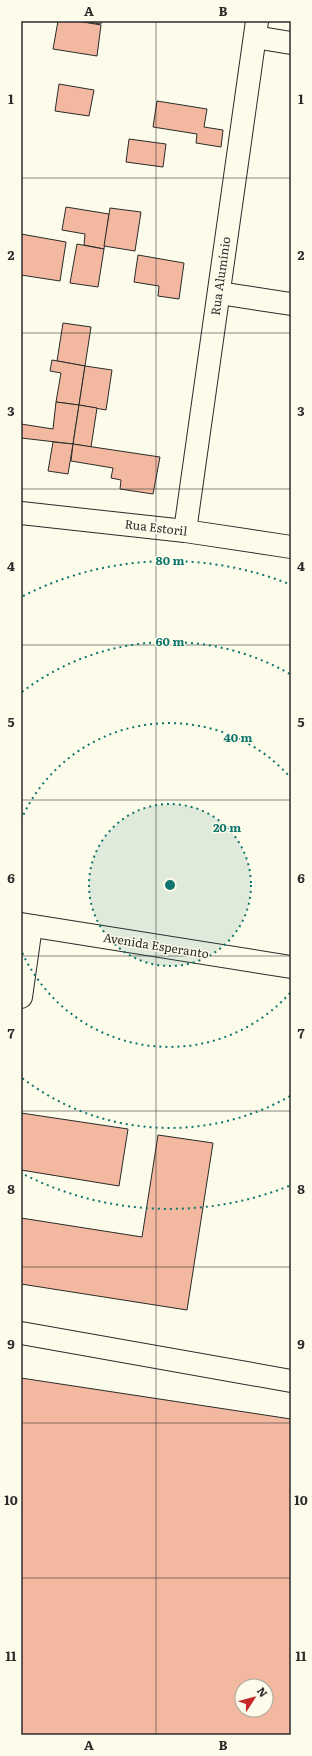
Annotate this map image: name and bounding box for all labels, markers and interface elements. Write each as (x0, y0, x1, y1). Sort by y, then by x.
text: A (84, 1, 94, 20)
text: B (219, 1, 228, 20)
text: 1 (8, 89, 14, 108)
text: 1 (298, 89, 304, 108)
street label: Rua Alumínio (206, 235, 234, 316)
text: 2 (8, 245, 15, 264)
text: 2 (298, 245, 305, 264)
text: 3 (7, 401, 15, 420)
text: 3 (297, 401, 305, 420)
street label: Rua Estoril (124, 514, 188, 540)
text: 80 m (156, 551, 184, 569)
text: 4 (7, 556, 15, 575)
text: 4 (297, 556, 305, 575)
text: 60 m (156, 632, 184, 650)
text: 5 (7, 712, 15, 731)
text: 5 (297, 712, 305, 731)
text: 40 m (224, 728, 253, 746)
text: 20 m (213, 818, 241, 836)
text: 6 (7, 868, 15, 887)
text: 6 (297, 868, 305, 887)
centre of rings (163, 878, 177, 892)
street label: Avenida Esperanto (102, 928, 210, 962)
text: 7 (7, 1023, 15, 1042)
text: 7 (297, 1023, 305, 1042)
text: 8 (7, 1179, 15, 1198)
text: 8 (297, 1179, 305, 1198)
text: 9 (7, 1334, 15, 1353)
text: 9 (297, 1334, 305, 1353)
text: 10 (4, 1490, 18, 1509)
text: 10 (294, 1490, 308, 1509)
text: 11 (6, 1646, 17, 1665)
text: 11 (296, 1646, 307, 1665)
north arrow (234, 1678, 274, 1718)
text: N (254, 1683, 272, 1700)
text: A (84, 1735, 94, 1754)
text: B (219, 1735, 228, 1754)

